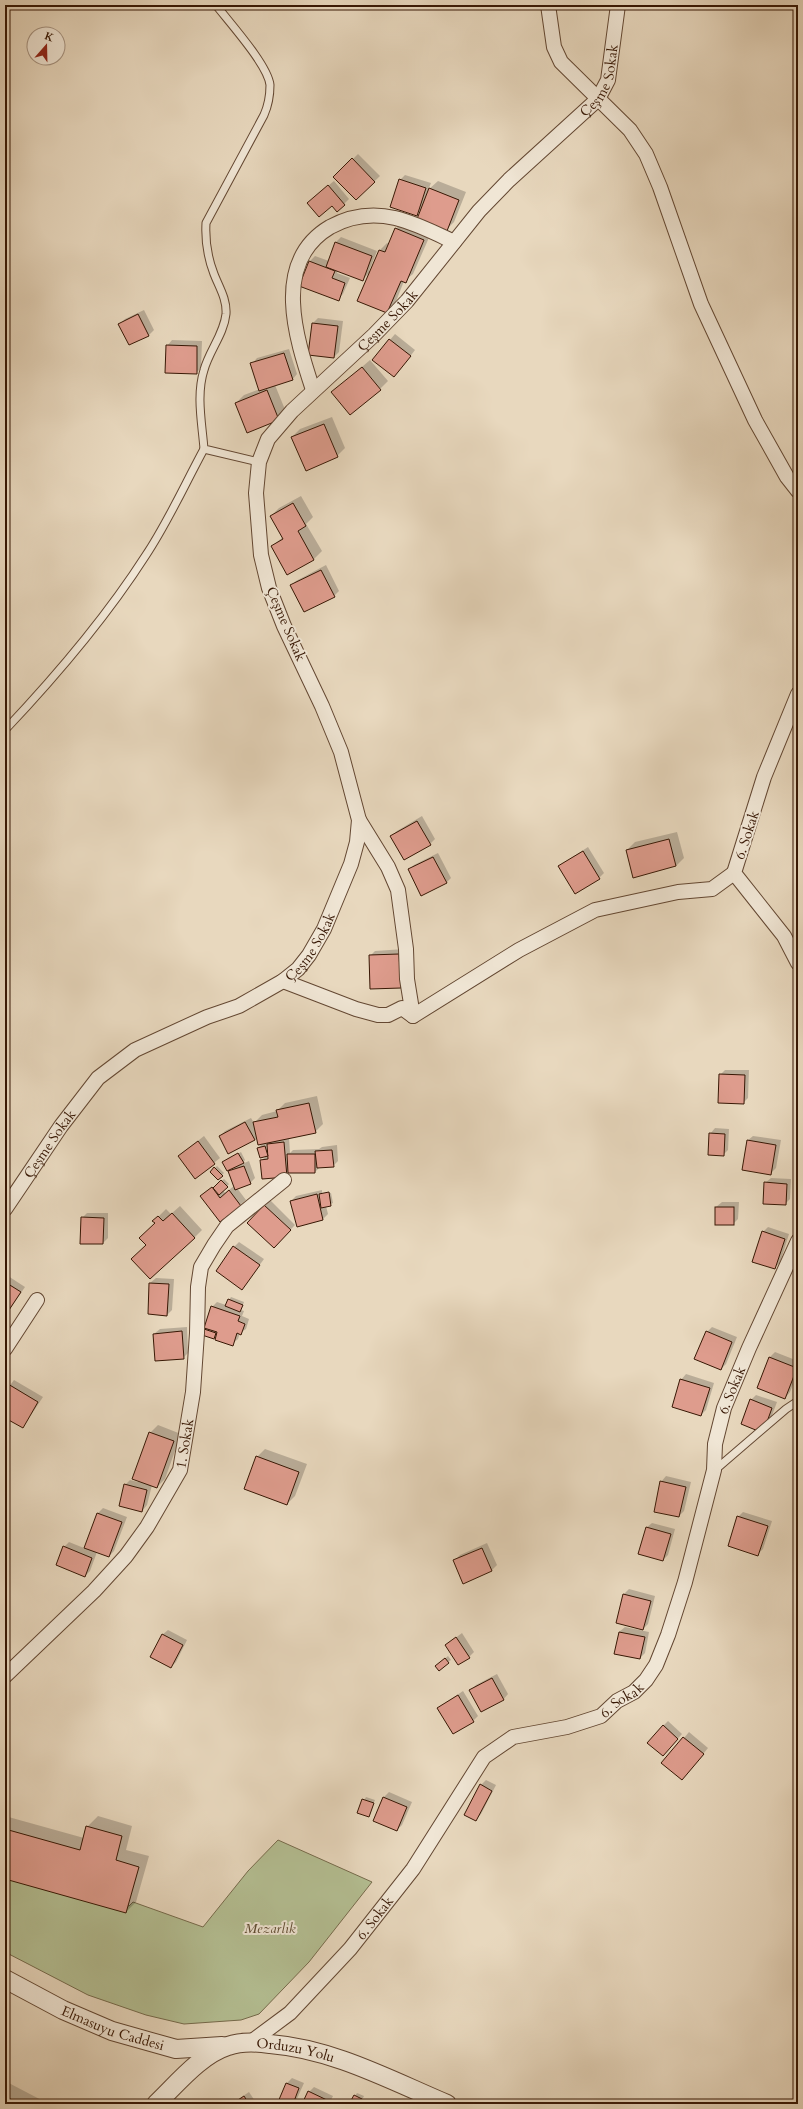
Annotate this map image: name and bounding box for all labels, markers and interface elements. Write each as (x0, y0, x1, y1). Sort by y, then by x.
north arrow (26, 26, 66, 66)
text: K (42, 28, 56, 46)
street label: Çeşme Sokak (575, 43, 622, 121)
street label: Çeşme Sokak (353, 285, 422, 356)
street label: Çeşme Sokak (262, 584, 310, 665)
street label: 6. Sokak (730, 808, 764, 862)
street label: Çeşme Sokak (281, 909, 339, 986)
street label: Çeşme Sokak (19, 1105, 80, 1182)
street label: 6. Sokak (713, 1363, 750, 1416)
street label: 1. Sokak (171, 1417, 198, 1470)
street label: 6. Sokak (595, 1678, 648, 1722)
street label: 6. Sokak (352, 1892, 398, 1943)
park label: Mezarlık (244, 1919, 296, 1938)
street label: Elmasuyu Caddesi (59, 2001, 167, 2055)
street label: Orduzu Yolu (256, 2033, 338, 2067)

